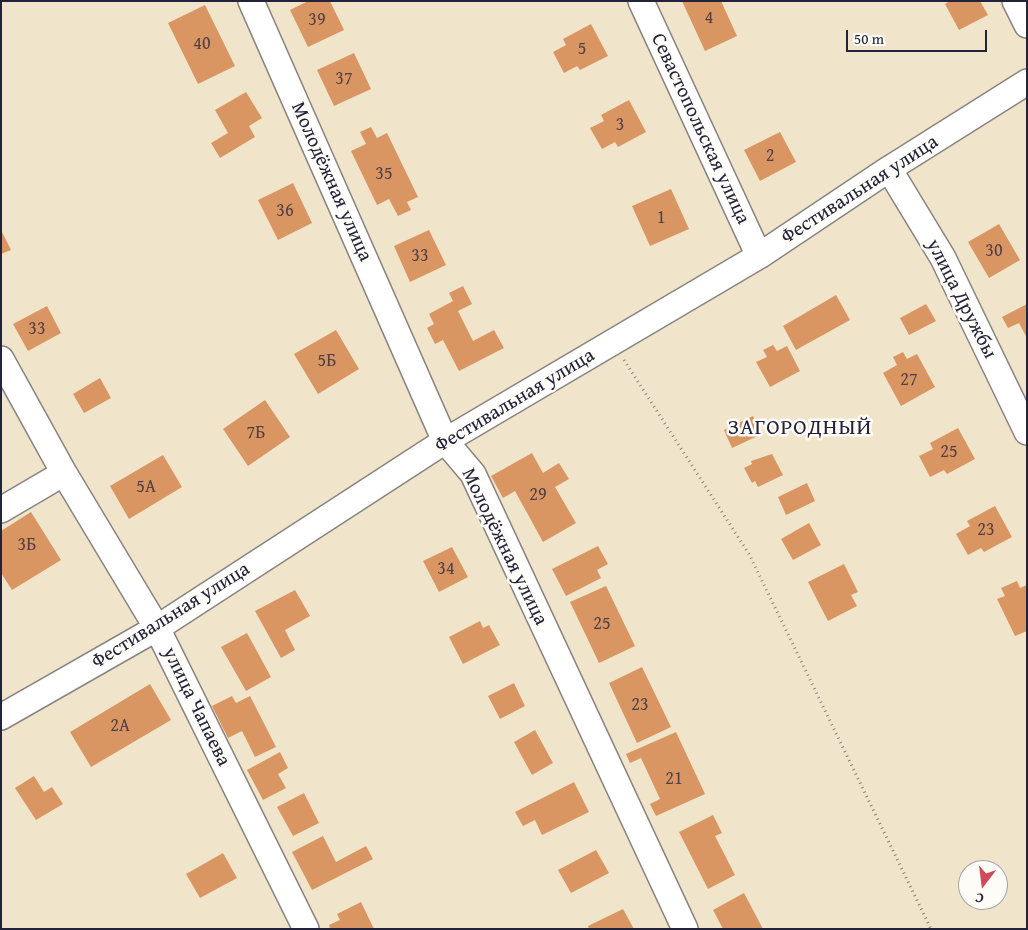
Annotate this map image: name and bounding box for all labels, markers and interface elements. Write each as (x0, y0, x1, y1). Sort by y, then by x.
house number: 4 (705, 7, 713, 29)
house number: 39 (308, 9, 326, 31)
scale bar (848, 20, 989, 52)
text: 50 m (854, 28, 884, 49)
street label: Севастопольская улица (645, 30, 755, 228)
house number: 40 (193, 33, 211, 55)
house number: 5 (578, 38, 586, 60)
house number: 37 (335, 68, 353, 90)
street label: Молодёжная улица (285, 99, 377, 265)
house number: 3 (616, 114, 624, 136)
street label: Фестивальная улица (777, 130, 943, 250)
house number: 2 (766, 145, 774, 167)
house number: 35 (375, 163, 393, 185)
house number: 36 (276, 200, 294, 222)
house number: 1 (657, 207, 665, 229)
street label: улица Дружбы (921, 235, 1001, 363)
house number: 30 (985, 240, 1003, 262)
house number: 33 (411, 245, 429, 267)
house number: 33 (28, 318, 46, 340)
street label: Фестивальная улица (431, 344, 599, 458)
house number: 5Б (318, 350, 336, 372)
house number: 27 (900, 369, 918, 391)
district label: ЗАГОРОДНЫЙ (727, 415, 873, 441)
house number: 7Б (247, 422, 265, 444)
house number: 25 (940, 441, 958, 463)
street label: Молодёжная улица (456, 465, 552, 629)
house number: 5А (136, 476, 156, 498)
house number: 29 (529, 484, 547, 506)
house number: 23 (977, 519, 995, 541)
house number: 3Б (18, 534, 36, 556)
street label: Фестивальная улица (87, 558, 255, 674)
house number: 34 (437, 558, 455, 580)
house number: 25 (593, 613, 611, 635)
street label: улица Чапаева (157, 644, 235, 770)
house number: 23 (631, 694, 649, 716)
house number: 2А (110, 715, 130, 737)
house number: 21 (665, 768, 683, 790)
north arrow (958, 860, 1008, 910)
text: С (973, 888, 986, 909)

